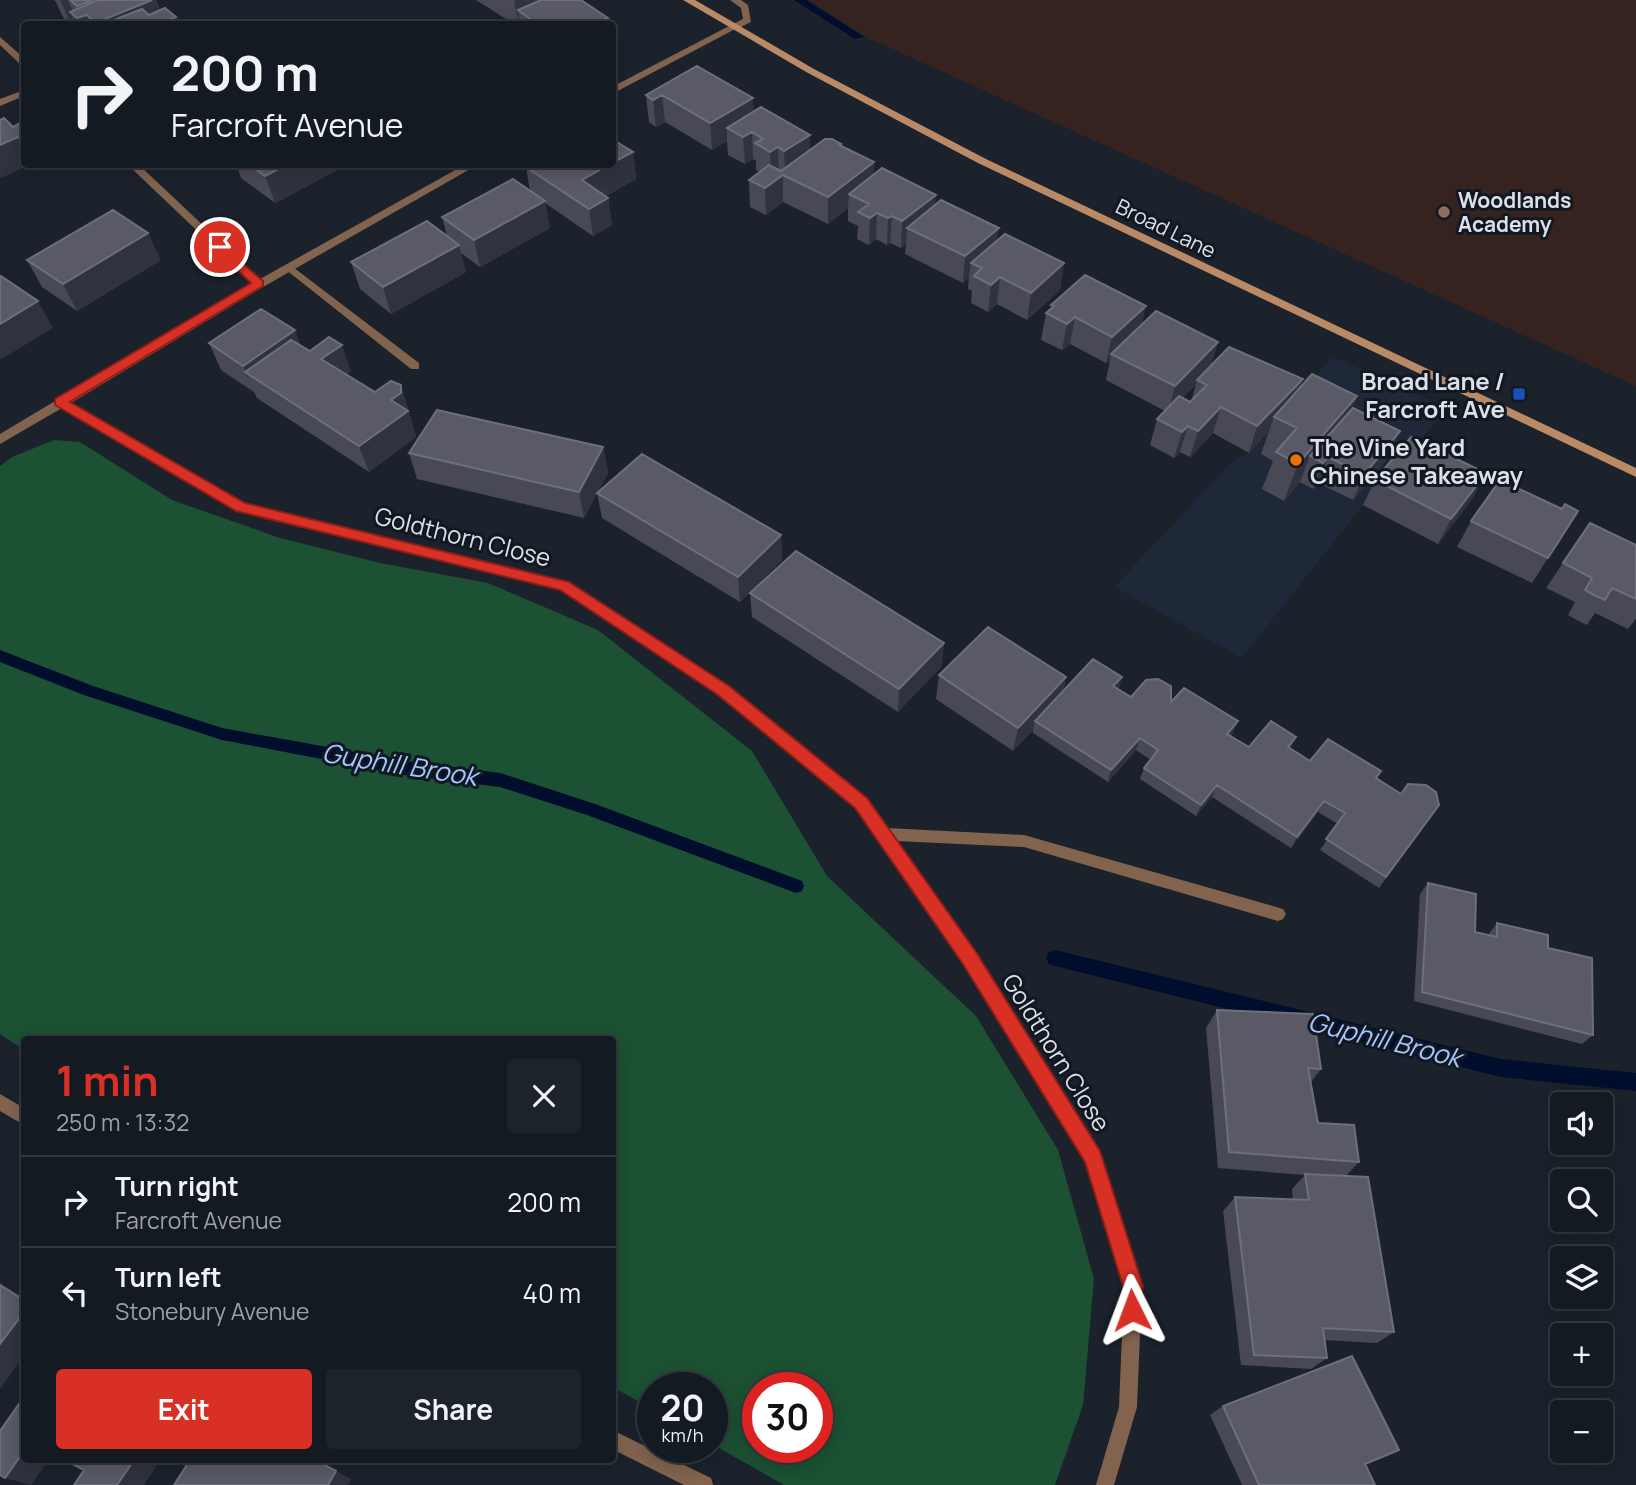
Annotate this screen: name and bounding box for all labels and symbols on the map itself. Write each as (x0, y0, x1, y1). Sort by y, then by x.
place label: Woodlands Academy (1458, 186, 1571, 238)
street label: Broad Lane (1111, 192, 1221, 264)
marker: Woodlands Academy (1436, 204, 1452, 220)
pin (190, 217, 250, 277)
place label: Broad Lane / Farcroft Ave (1361, 364, 1505, 425)
marker: Broad Lane / Farcroft Ave (1511, 386, 1527, 402)
place label: The Vine Yard Chinese Takeaway (1310, 430, 1524, 491)
marker: The Vine Yard Chinese Takeaway (1288, 452, 1304, 468)
street label: Goldthorn Close (372, 498, 554, 574)
water label: Guphill Brook (320, 734, 484, 795)
street label: Goldthorn Close (995, 967, 1119, 1137)
water label: Guphill Brook (1305, 1003, 1469, 1076)
position arrow (1095, 1273, 1169, 1347)
speed limit sign: 30 (742, 1372, 833, 1463)

